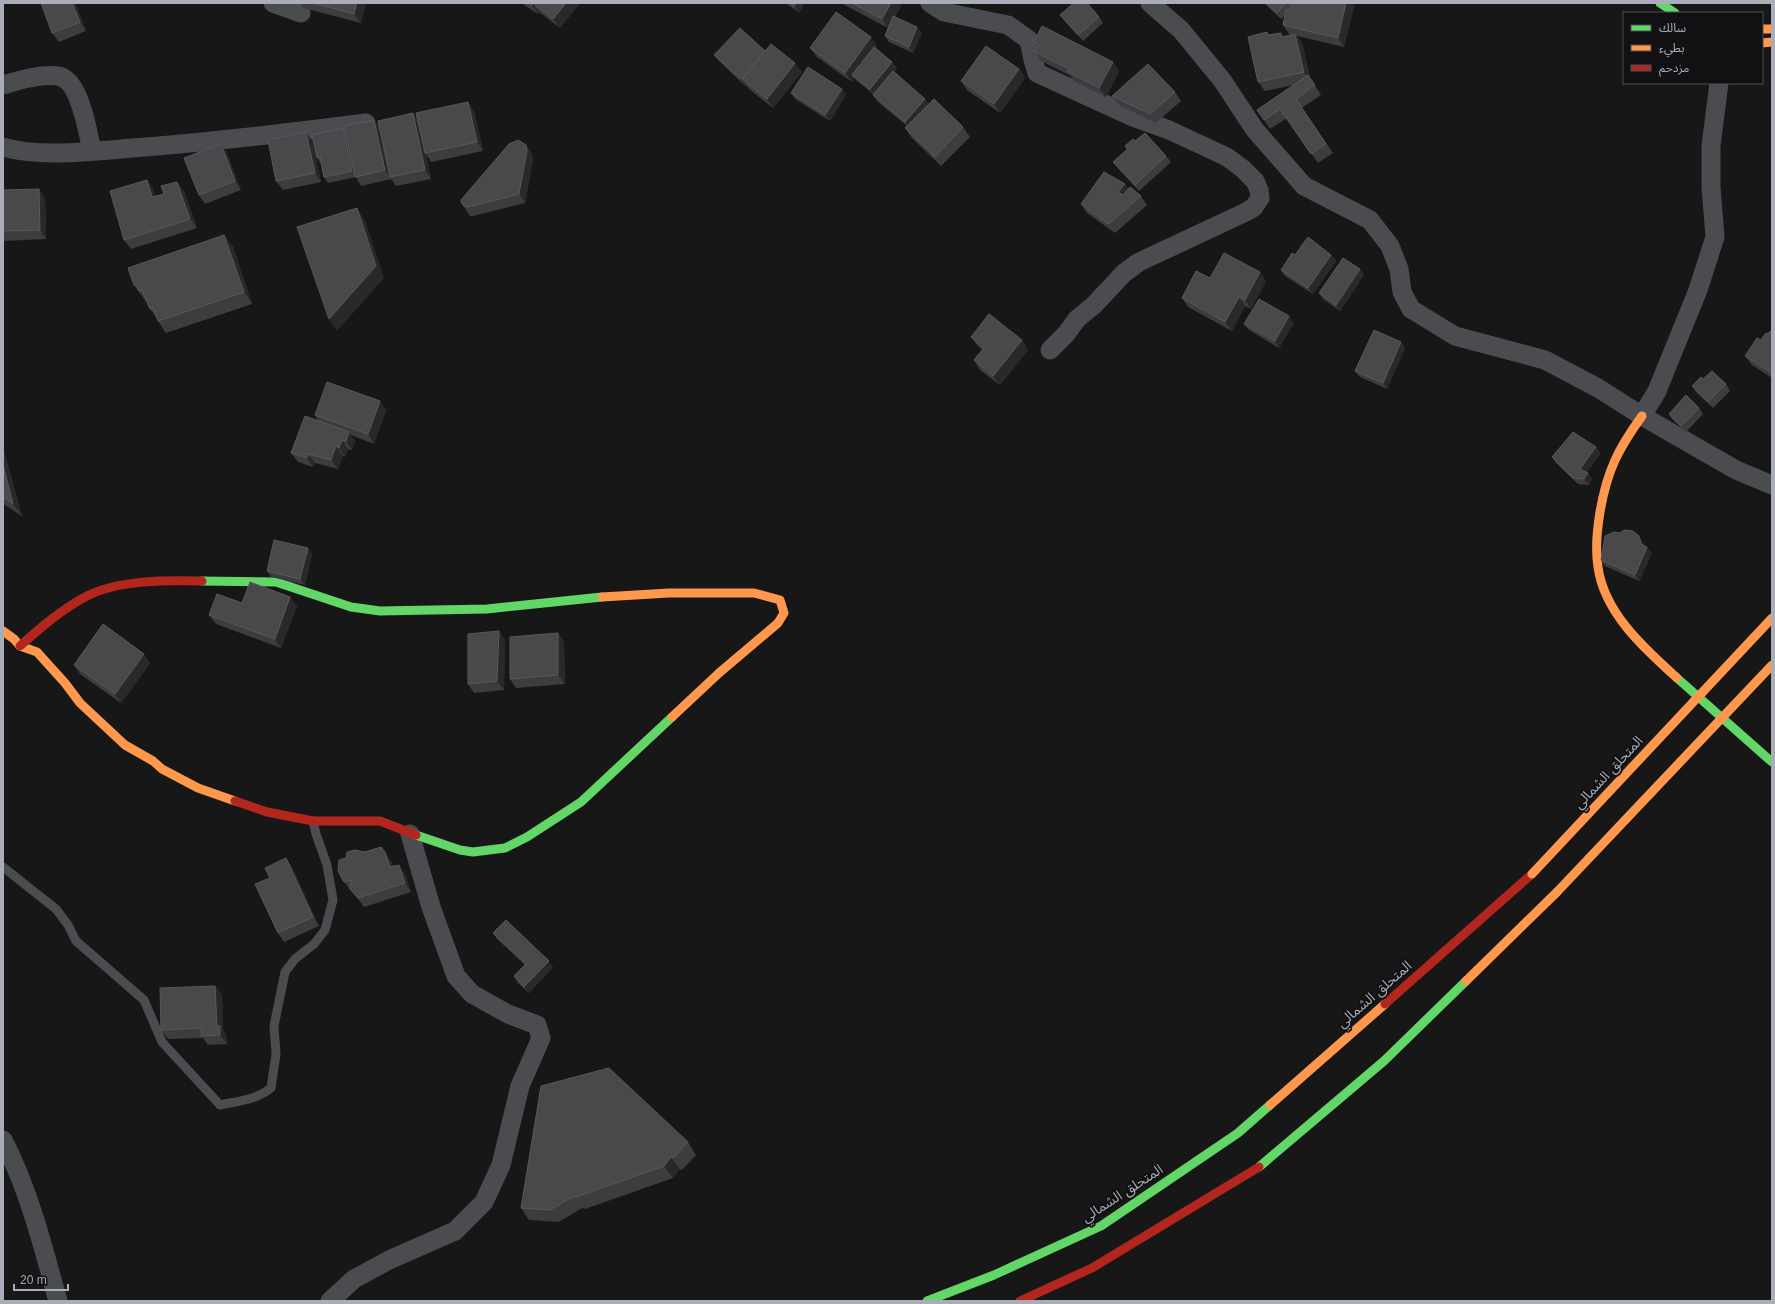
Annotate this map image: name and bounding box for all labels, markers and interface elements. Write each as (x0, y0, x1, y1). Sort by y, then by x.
legend (1623, 12, 1763, 84)
text: سالك (1659, 21, 1686, 35)
text: بطيء (1659, 41, 1685, 58)
text: مزدحم (1659, 61, 1689, 77)
street label: المتحلق الشمالي (1570, 732, 1648, 814)
street label: المتحلق الشمالي (1333, 957, 1417, 1033)
street label: المتحلق الشمالي (1078, 1161, 1167, 1228)
scale bar (14, 1266, 68, 1292)
text: 20 m (20, 1273, 47, 1287)

